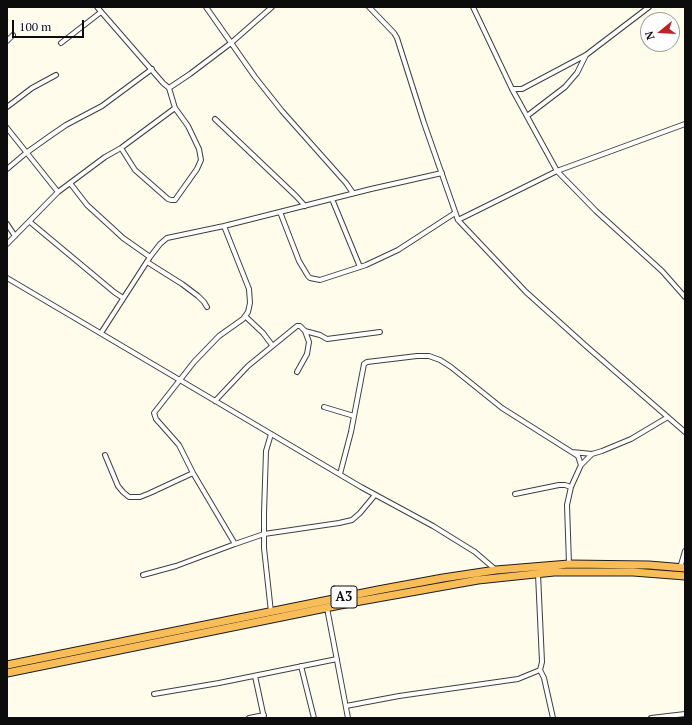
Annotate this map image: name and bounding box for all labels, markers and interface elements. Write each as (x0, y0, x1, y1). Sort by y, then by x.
scale bar (14, 12, 86, 38)
north arrow (640, 12, 680, 52)
text: 100 m (19, 19, 51, 34)
text: N (642, 29, 657, 42)
road number: A3 (331, 586, 357, 608)

